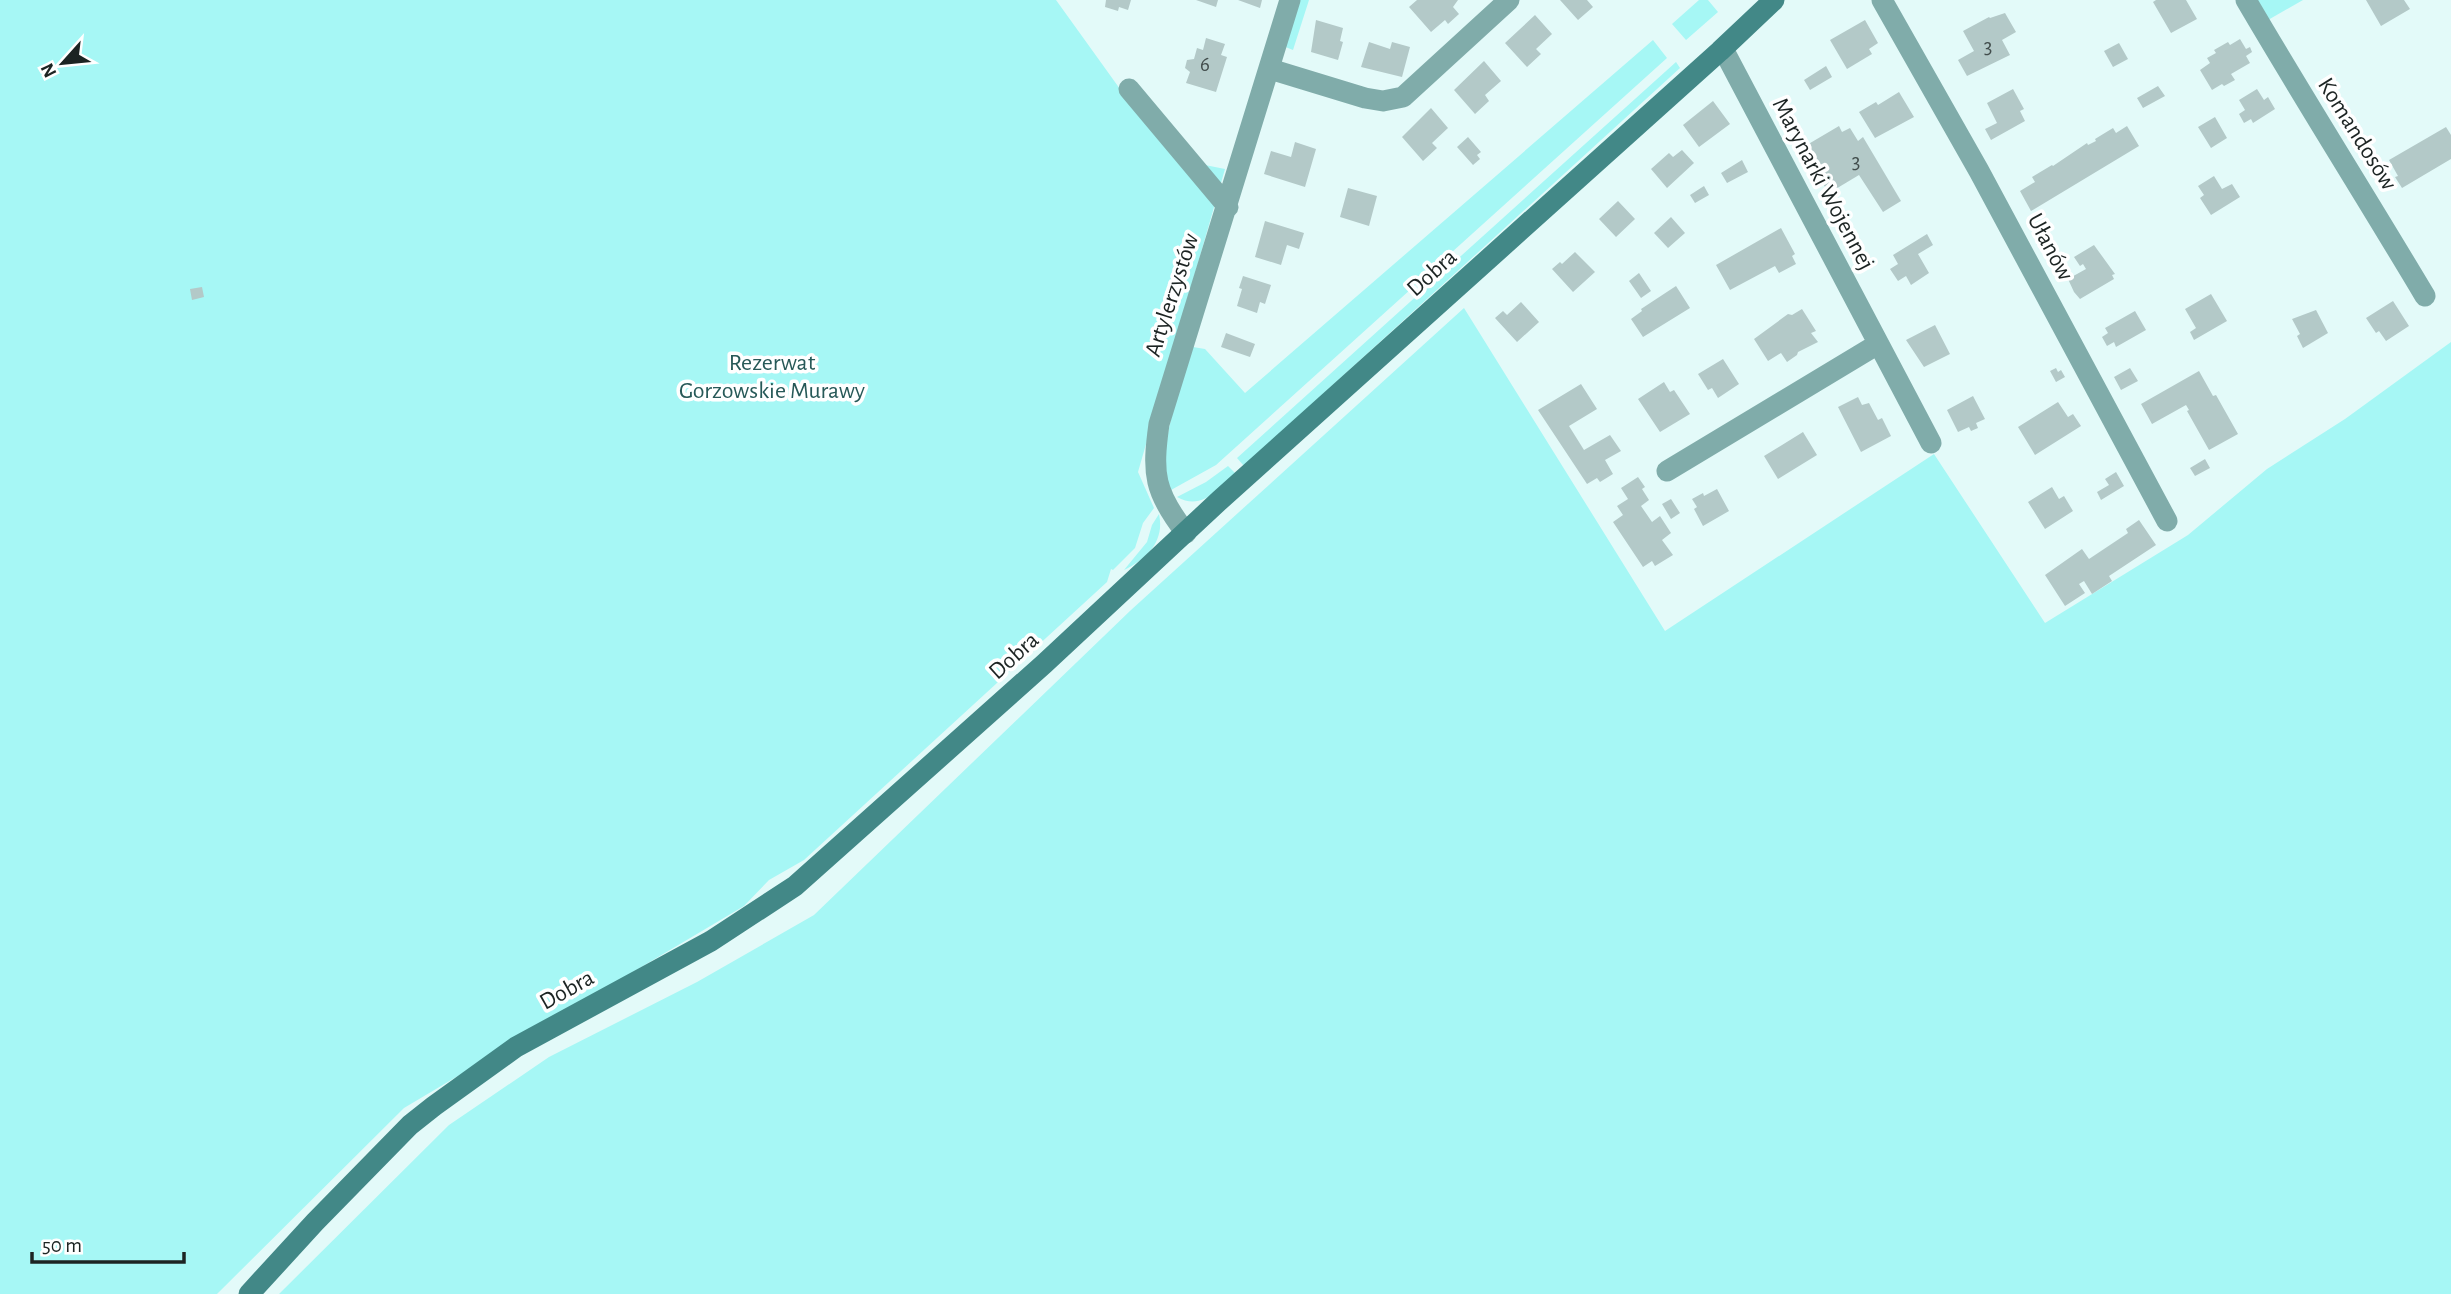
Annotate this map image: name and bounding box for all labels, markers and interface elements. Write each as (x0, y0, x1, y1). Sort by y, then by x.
north arrow (28, 28, 98, 98)
house number: 3 (1984, 36, 1992, 57)
house number: 6 (1200, 54, 1210, 75)
text: N (38, 60, 61, 80)
street label: Komandosów (2313, 74, 2401, 194)
street label: Marynarki Wojennej (1768, 94, 1878, 274)
house number: 3 (1852, 151, 1860, 172)
street label: Ułanów (2022, 210, 2078, 284)
street label: Artylerzystów (1141, 230, 1203, 360)
street label: Dobra (1402, 245, 1462, 301)
park label: Rezerwat Gorzowskie Murawy (679, 351, 865, 403)
street label: Dobra (984, 628, 1044, 684)
street label: Dobra (536, 965, 598, 1015)
scale bar (32, 1220, 184, 1264)
text: 50 m (42, 1235, 82, 1256)

